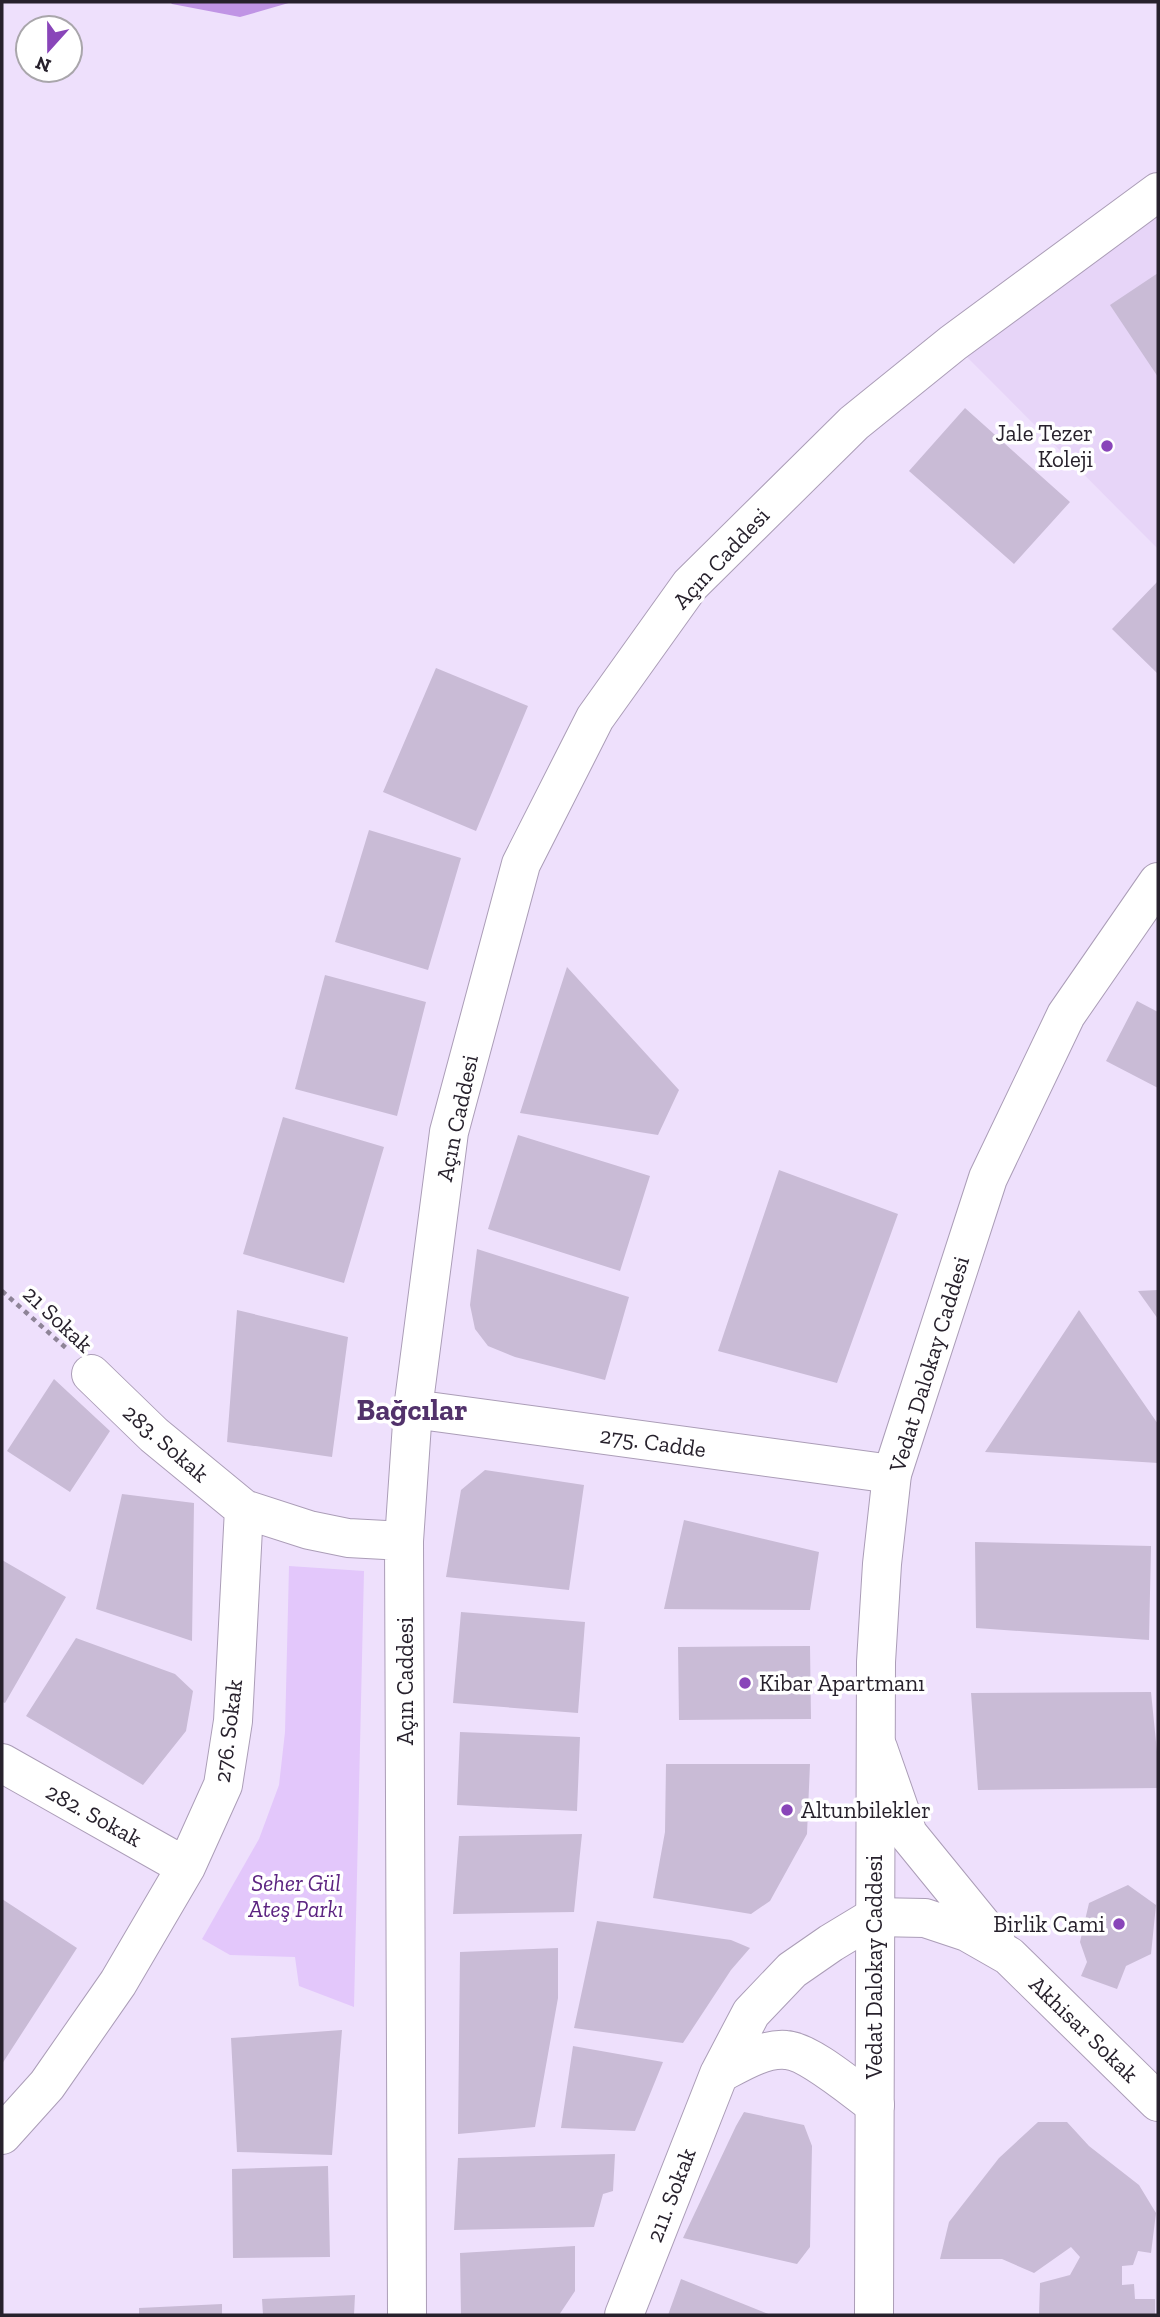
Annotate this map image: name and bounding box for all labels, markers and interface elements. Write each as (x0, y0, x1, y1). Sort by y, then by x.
north arrow (14, 14, 84, 84)
text: N (32, 51, 54, 78)
place label: Jale Tezer Koleji (996, 419, 1093, 473)
marker: Jale Tezer Koleji (1099, 438, 1115, 454)
street label: Açın Caddesi (667, 501, 775, 615)
street label: Açın Caddesi (430, 1052, 484, 1184)
street label: Vedat Dalokay Caddesi (883, 1253, 975, 1476)
street label: 21 Sokak (17, 1280, 99, 1358)
district label: Bağcılar (357, 1392, 467, 1428)
street label: 283. Sokak (117, 1398, 215, 1488)
street label: 275. Cadde (598, 1421, 708, 1463)
street label: Açın Caddesi (391, 1617, 419, 1745)
place label: Kibar Apartmanı (759, 1669, 925, 1697)
marker: Kibar Apartmanı (737, 1675, 753, 1691)
street label: 276. Sokak (208, 1678, 248, 1784)
street label: 282. Sokak (41, 1777, 147, 1853)
place label: Altunbilekler (801, 1796, 931, 1824)
marker: Altunbilekler (779, 1802, 795, 1818)
street label: Vedat Dalokay Caddesi (860, 1855, 888, 2080)
park label: Seher Gül Ateş Parkı (247, 1869, 344, 1923)
place label: Birlik Cami (993, 1910, 1105, 1938)
marker: Birlik Cami (1111, 1916, 1127, 1932)
street label: Akhisar Sokak (1024, 1970, 1144, 2088)
street label: 211. Sokak (640, 2144, 702, 2246)

